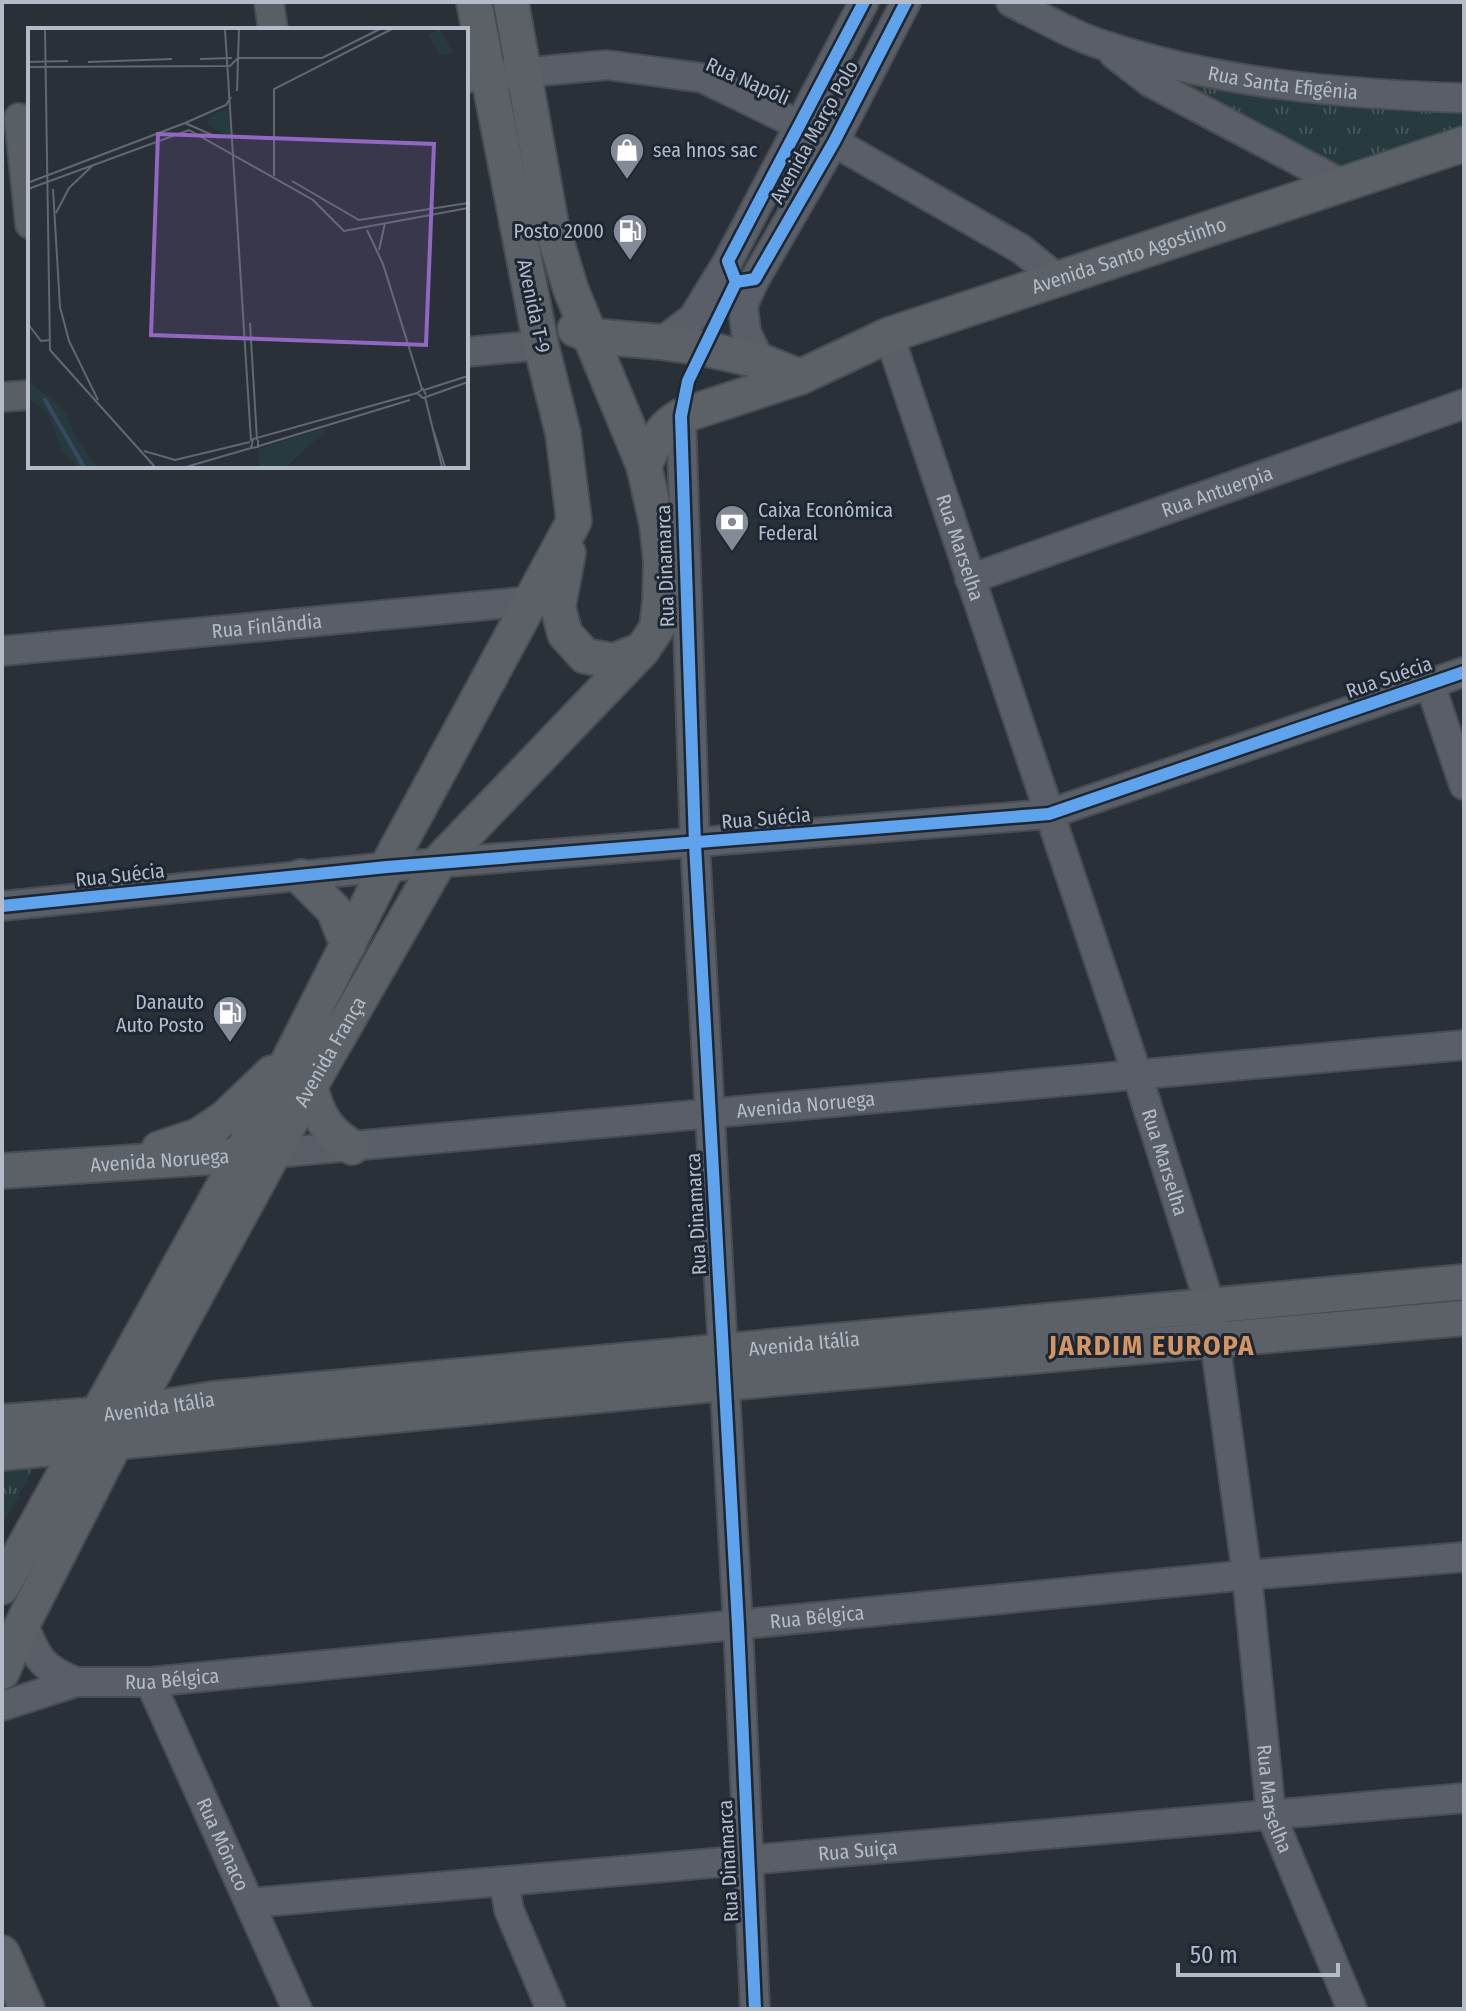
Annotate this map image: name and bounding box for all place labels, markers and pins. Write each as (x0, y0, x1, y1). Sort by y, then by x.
shop icon: sea hnos sac (608, 131, 646, 181)
place label: sea hnos sac (653, 138, 758, 162)
fuel station icon: Posto 2000 (611, 212, 649, 262)
place label: Posto 2000 (514, 219, 604, 243)
place label: Caixa Econômica Federal (758, 498, 893, 545)
bank icon: Caixa Econômica Federal (713, 503, 751, 553)
place label: Danauto Auto Posto (116, 990, 204, 1037)
fuel station icon: Danauto Auto Posto (211, 994, 249, 1044)

